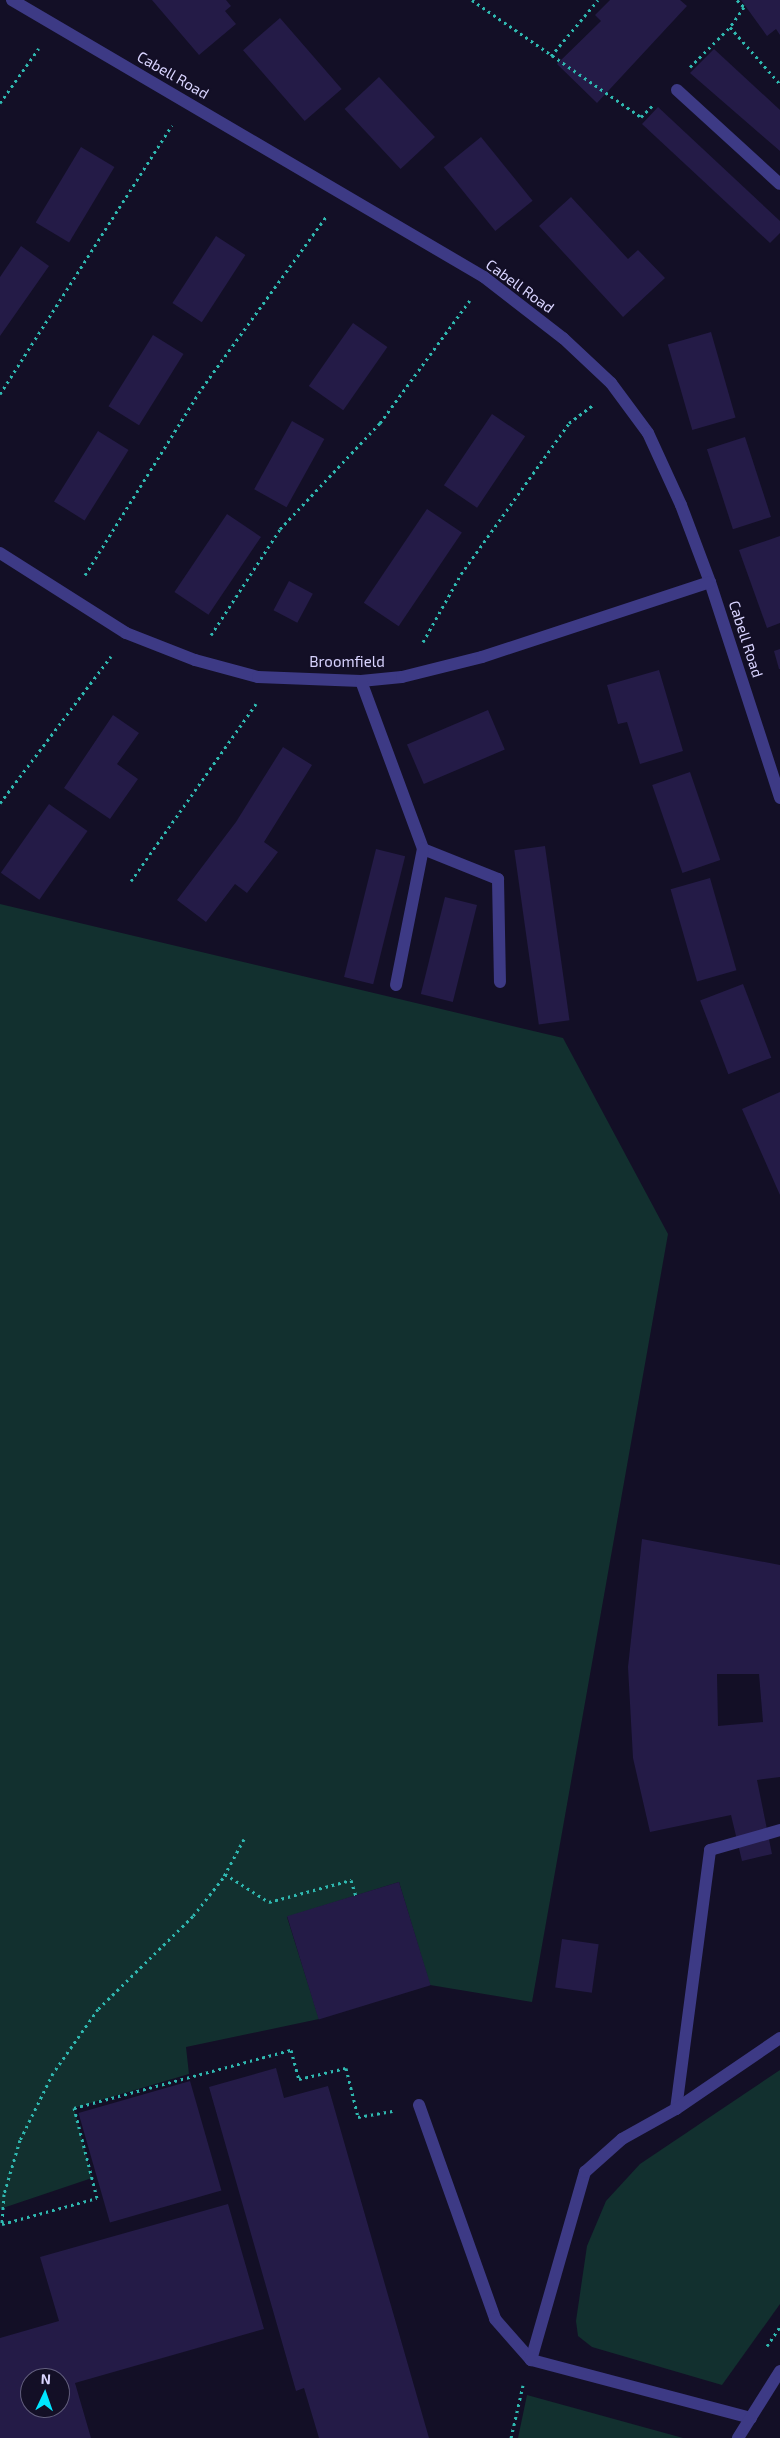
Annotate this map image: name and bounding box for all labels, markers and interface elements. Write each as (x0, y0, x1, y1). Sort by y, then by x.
street label: Cabell Road (134, 47, 212, 103)
street label: Cabell Road (482, 255, 558, 317)
street label: Cabell Road (725, 598, 767, 680)
street label: Broomfield (309, 653, 385, 671)
north arrow (20, 2368, 70, 2418)
text: N (40, 2370, 51, 2387)

